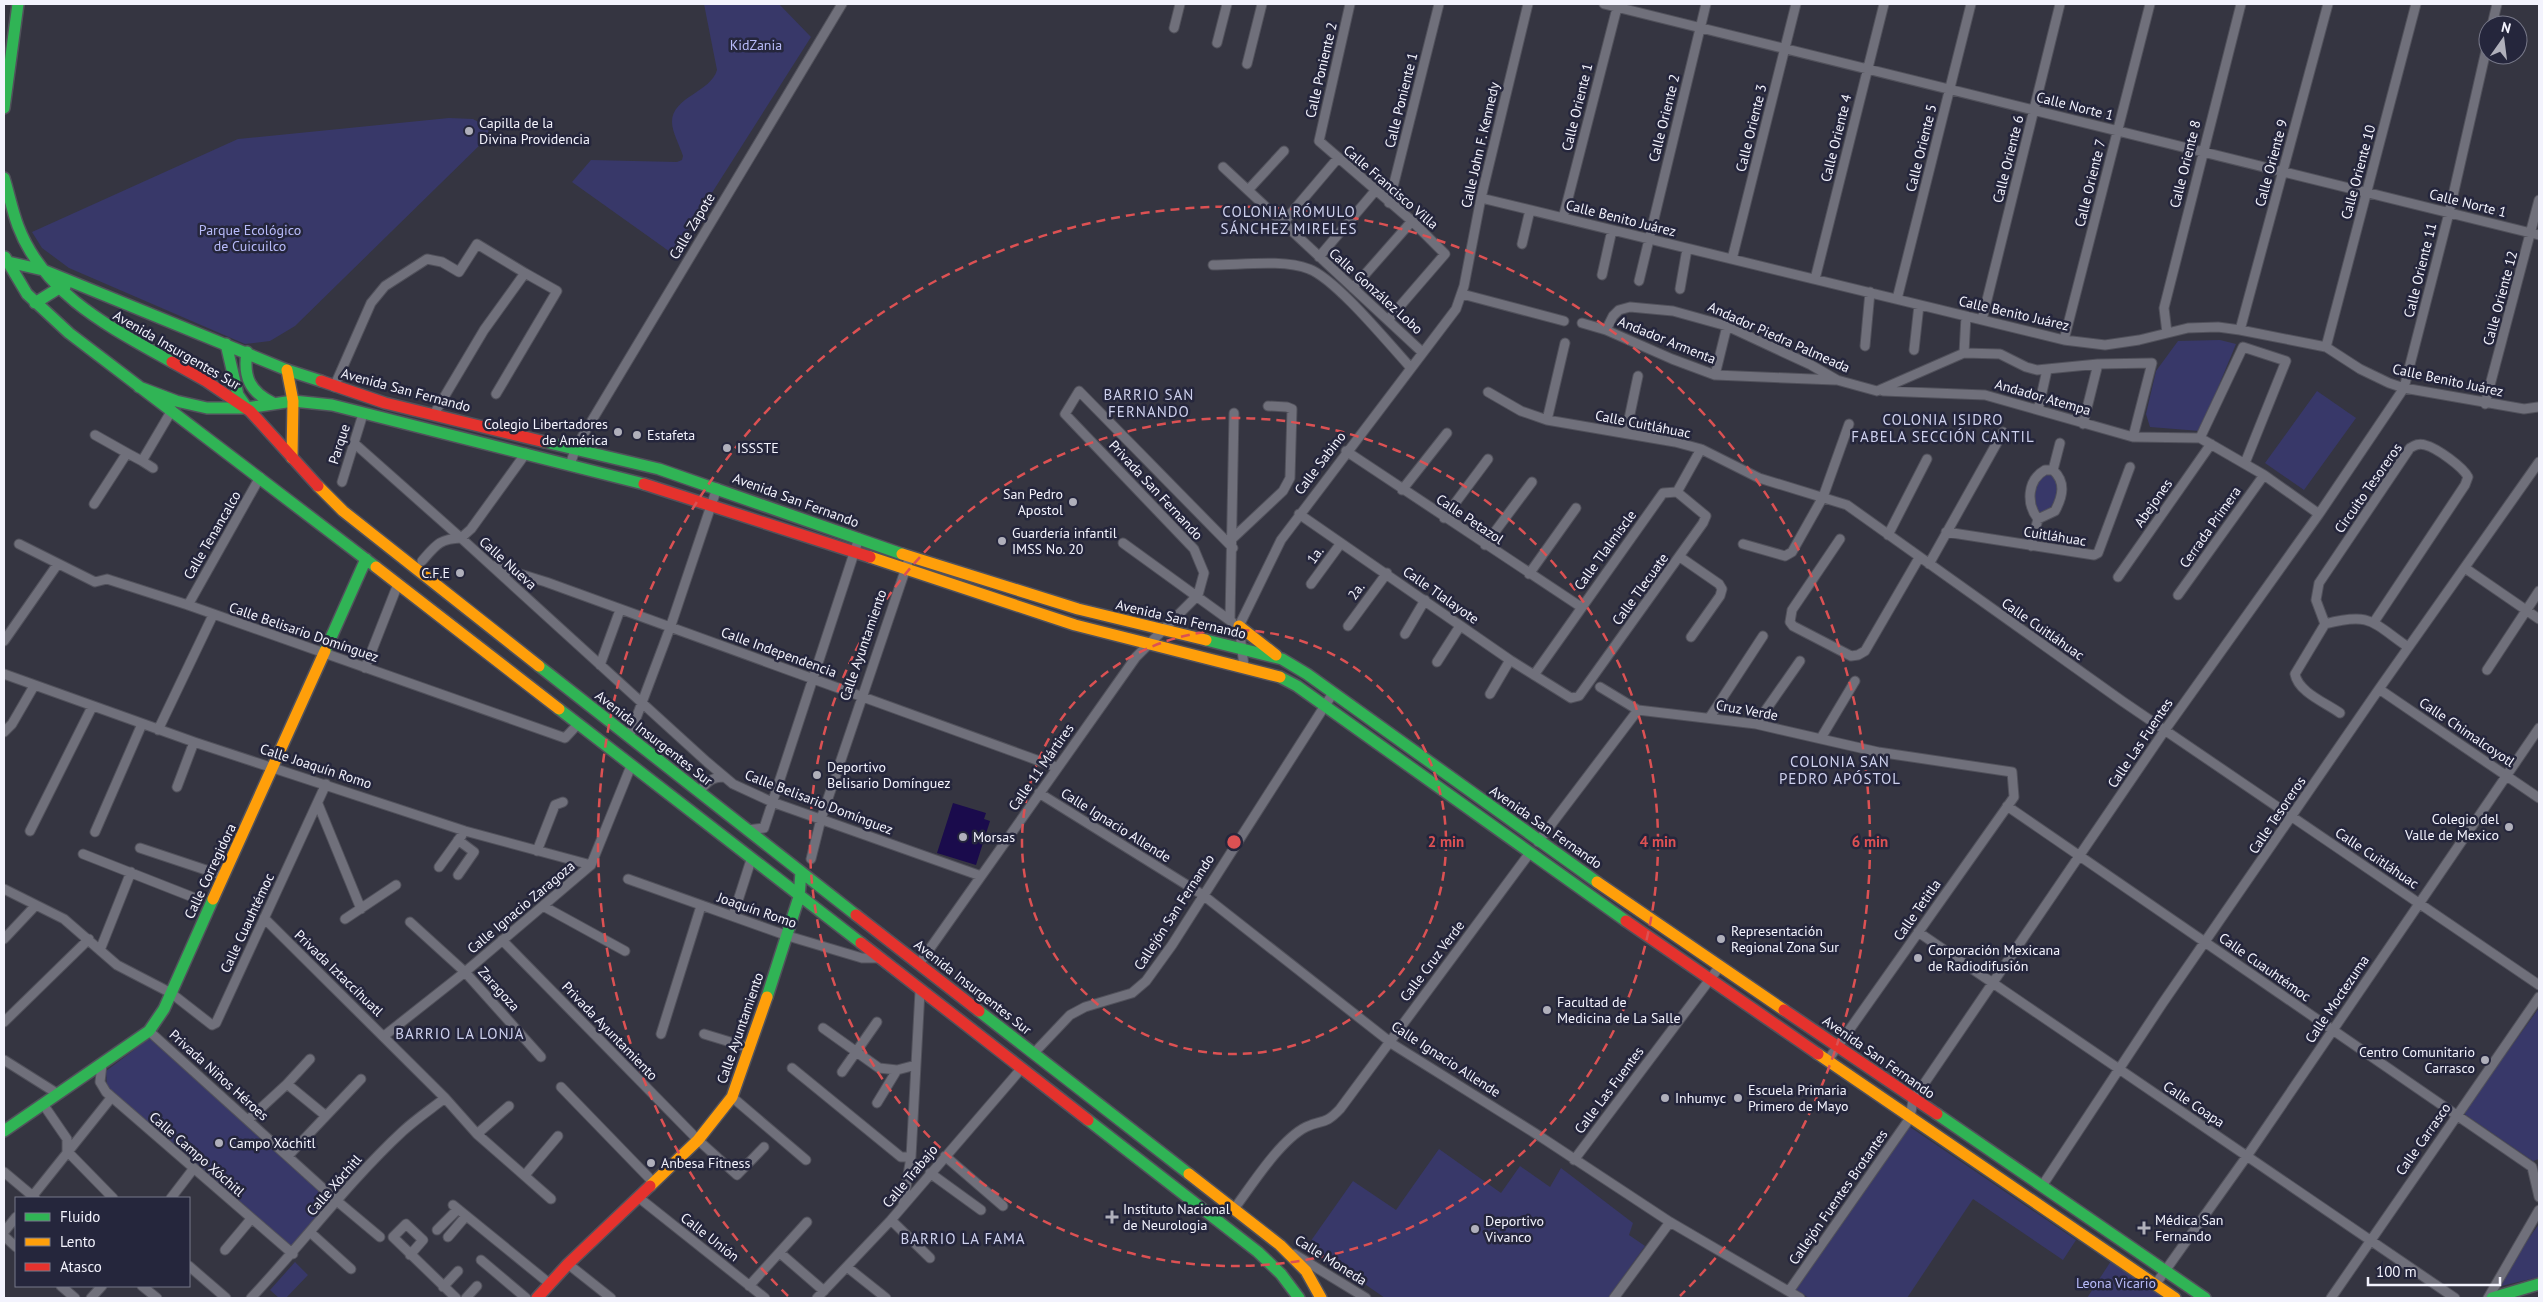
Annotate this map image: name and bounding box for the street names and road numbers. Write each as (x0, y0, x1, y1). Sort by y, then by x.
street label: Calle Poniente 2 (1301, 20, 1341, 120)
street label: Calle Poniente 1 (1380, 50, 1422, 150)
street label: Calle Oriente 1 (1557, 61, 1597, 153)
street label: Calle Oriente 2 (1644, 72, 1684, 164)
street label: Calle John F. Kennedy (1457, 80, 1503, 210)
street label: Calle Oriente 3 (1731, 82, 1771, 174)
street label: Calle Norte 1 (2035, 88, 2115, 124)
street label: Calle Oriente 4 (1816, 92, 1856, 184)
street label: Calle Oriente 5 (1901, 102, 1941, 194)
street label: Calle Oriente 6 (1988, 113, 2028, 205)
street label: Calle Oriente 9 (2251, 117, 2291, 209)
street label: Calle Oriente 8 (2165, 118, 2205, 210)
street label: Calle Oriente 10 (2337, 122, 2379, 221)
street label: Calle Oriente 7 (2070, 137, 2110, 229)
street label: Calle Francisco Villa (1340, 141, 1442, 233)
street label: Calle Norte 1 (2428, 185, 2508, 221)
street label: Calle Zapote (665, 189, 719, 263)
street label: Calle Benito Juárez (1564, 196, 1678, 240)
street label: Calle Oriente 11 (2399, 221, 2441, 319)
street label: Calle González Lobo (1325, 244, 1427, 338)
street label: Calle Oriente 12 (2479, 249, 2521, 347)
street label: Calle Benito Juárez (1957, 292, 2071, 334)
street label: Andador Piedra Palmeada (1705, 298, 1853, 377)
street label: Avenida Insurgentes Sur (110, 306, 244, 394)
street label: Andador Armenta (1615, 312, 1719, 368)
street label: Calle Benito Juárez (2391, 359, 2505, 401)
street label: Avenida San Fernando (339, 364, 473, 416)
street label: Andador Atempa (1993, 375, 2093, 419)
street label: Calle Cuitláhuac (1594, 406, 1692, 442)
street label: Parque (324, 422, 354, 466)
street label: Calle Sabino (1290, 428, 1350, 498)
street label: Privada San Fernando (1105, 436, 1207, 544)
street label: Circuito Tesoreros (2330, 439, 2406, 537)
street label: Avenida San Fernando (730, 469, 862, 531)
street label: Abejones (2130, 475, 2176, 531)
street label: Cerrada Primera (2175, 483, 2245, 571)
street label: Calle Tenancalco (179, 487, 245, 583)
street label: Calle Petazol (1433, 490, 1507, 548)
street label: Calle Tlalmiscle (1570, 506, 1640, 594)
street label: Cuitláhuac (2022, 522, 2088, 550)
street label: Calle Nueva (476, 532, 541, 594)
street label: 1a. (1303, 543, 1327, 567)
street label: Calle Tlecuate (1608, 549, 1672, 629)
street label: Calle Tlalayote (1400, 562, 1482, 628)
street label: 2a. (1344, 579, 1368, 603)
street label: Calle Ayuntamiento (836, 587, 890, 703)
street label: Calle Cuitláhuac (1998, 594, 2088, 664)
street label: Avenida San Fernando (1114, 595, 1248, 643)
street label: Calle Belisario Domínguez (227, 598, 381, 666)
street label: Calle Independencia (719, 623, 839, 681)
street label: Avenida Insurgentes Sur (592, 686, 717, 790)
street label: Calle Chimalcoyotl (2416, 693, 2518, 771)
street label: Calle Las Fuentes (2103, 695, 2177, 791)
street label: Cruz Verde (1714, 696, 1780, 724)
street label: Calle 11 Mártires (1004, 720, 1078, 814)
street label: Calle Joaquín Romo (258, 739, 374, 793)
street label: Calle Belisario Domínguez (742, 765, 896, 839)
street label: Calle Tesoreros (2244, 773, 2310, 857)
street label: Avenida San Fernando (1486, 781, 1606, 873)
street label: Calle Ignacio Allende (1058, 784, 1174, 866)
street label: Calle Corregidora (180, 820, 240, 922)
street label: Calle Cuitláhuac (2332, 823, 2422, 893)
street label: Callejón San Fernando (1130, 851, 1218, 973)
street label: Calle Ignacio Zaragoza (464, 857, 578, 957)
street label: Calle Cuauhtémoc (216, 870, 278, 976)
street label: Calle Tetitla (1889, 876, 1945, 944)
street label: Joaquín Romo (714, 888, 799, 932)
street label: Calle Cruz Verde (1396, 917, 1468, 1005)
street label: Privada Iztaccíhuatl (291, 926, 387, 1020)
street label: Calle Cuauhtémoc (2216, 929, 2314, 1005)
street label: Avenida Insurgentes Sur (911, 935, 1036, 1039)
street label: Calle Moctezuma (2301, 952, 2373, 1046)
street label: Zaragoza (474, 963, 524, 1015)
street label: Calle Ayuntamiento (713, 970, 767, 1086)
street label: Privada Ayuntamiento (558, 978, 662, 1084)
street label: Avenida San Fernando (1819, 1011, 1939, 1103)
street label: Calle Ignacio Allende (1388, 1017, 1504, 1101)
street label: Privada Niños Héroes (166, 1026, 272, 1124)
street label: Calle Las Fuentes (1570, 1043, 1648, 1137)
street label: Calle Coapa (2160, 1077, 2228, 1131)
street label: Calle Carrasco (2391, 1099, 2455, 1179)
street label: Calle Campo Xóchitl (146, 1108, 248, 1200)
street label: Callejón Fuentes Brotantes (1784, 1126, 1892, 1268)
street label: Calle Trabajo (878, 1141, 942, 1211)
street label: Calle Xóchitl (302, 1151, 366, 1219)
street label: Calle Unión (677, 1209, 743, 1265)
street label: Calle Moneda (1292, 1231, 1370, 1289)

